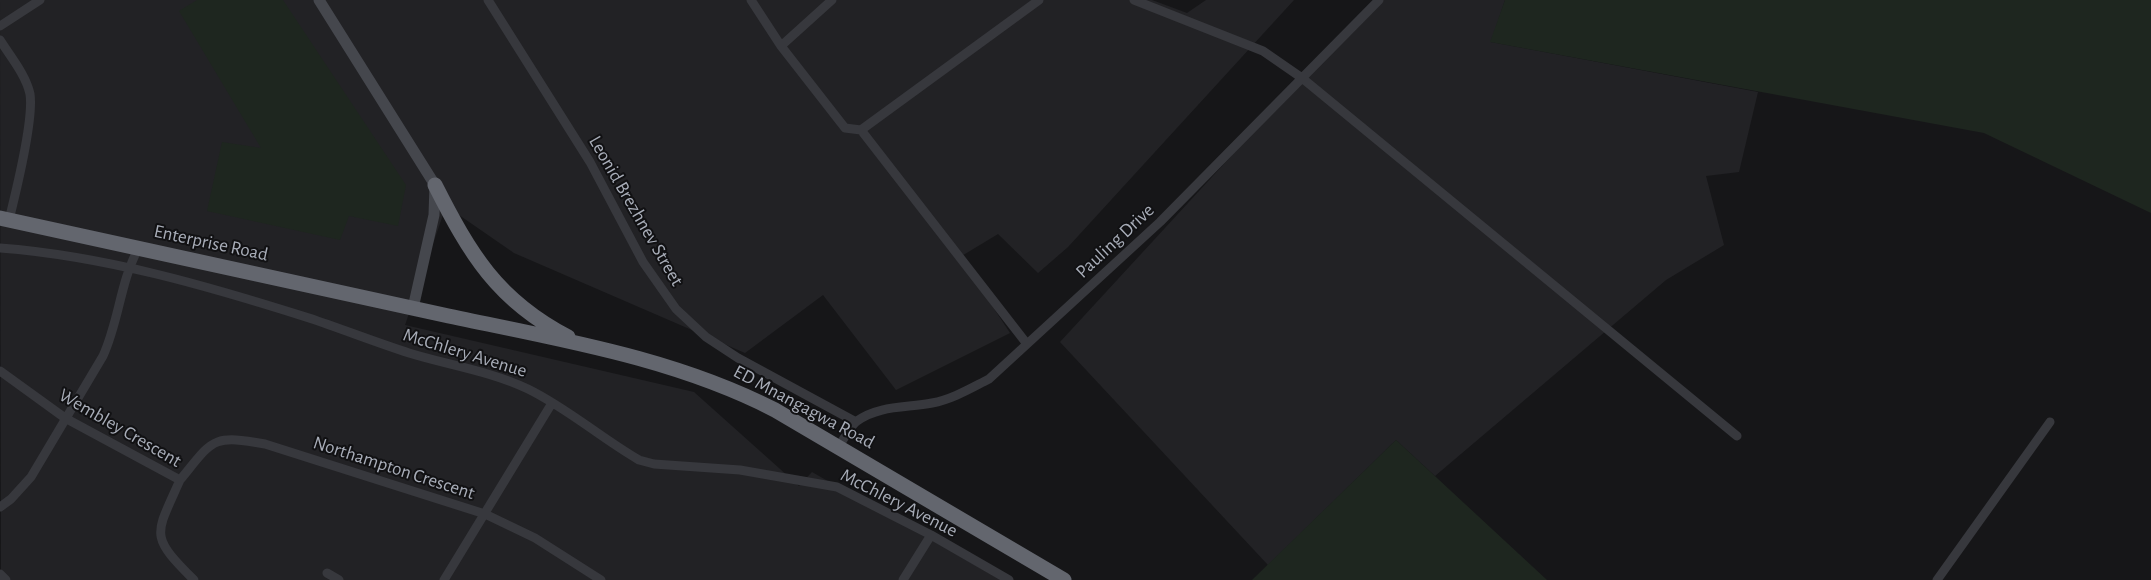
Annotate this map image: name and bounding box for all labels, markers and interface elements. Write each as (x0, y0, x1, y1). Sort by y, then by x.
street label: Leonid Brezhnev Street (584, 132, 688, 290)
street label: Pauling Drive (1071, 199, 1159, 283)
street label: Enterprise Road (152, 220, 270, 266)
street label: McChlery Avenue (400, 323, 530, 383)
street label: ED Mnangagwa Road (729, 360, 879, 454)
street label: Wembley Crescent (55, 384, 185, 472)
street label: Northampton Crescent (310, 431, 478, 505)
street label: McChlery Avenue (837, 464, 961, 542)

